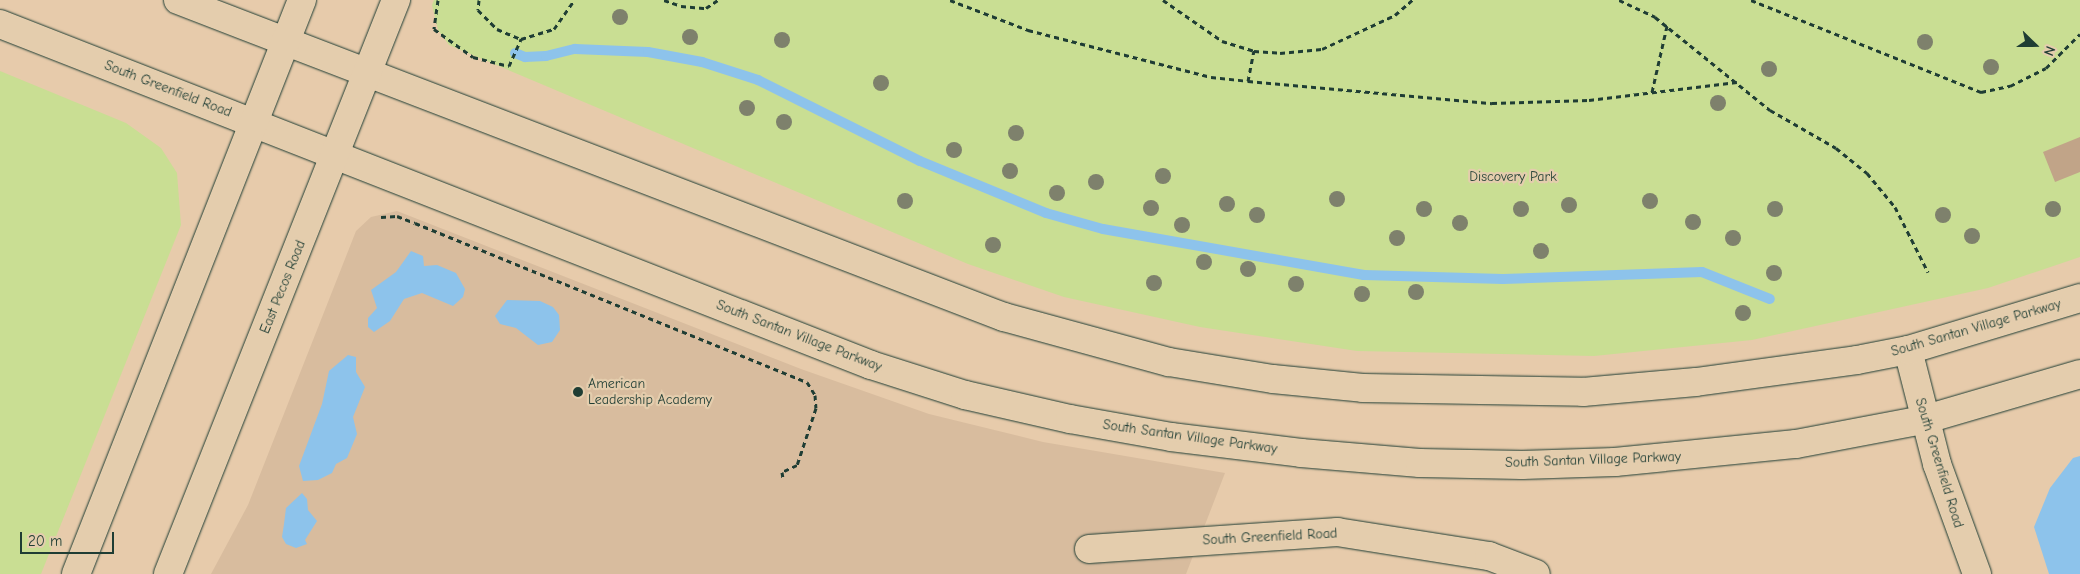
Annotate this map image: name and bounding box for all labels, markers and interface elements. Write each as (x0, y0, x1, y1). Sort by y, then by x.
north arrow (2010, 20, 2060, 70)
text: N (2040, 43, 2059, 58)
street label: South Greenfield Road (102, 57, 234, 121)
park label: Discovery Park (1469, 169, 1557, 185)
street label: East Pecos Road (257, 238, 309, 336)
street label: South Santan Village Parkway (1889, 296, 2063, 360)
street label: South Santan Village Parkway (714, 297, 884, 375)
place label: American Leadership Academy (588, 376, 712, 408)
marker: American Leadership Academy (572, 386, 584, 398)
street label: South Greenfield Road (1911, 396, 1967, 530)
street label: South Santan Village Parkway (1102, 416, 1278, 458)
street label: South Santan Village Parkway (1505, 449, 1681, 471)
scale bar (22, 522, 116, 554)
street label: South Greenfield Road (1202, 525, 1338, 549)
text: 20 m (28, 532, 62, 550)

